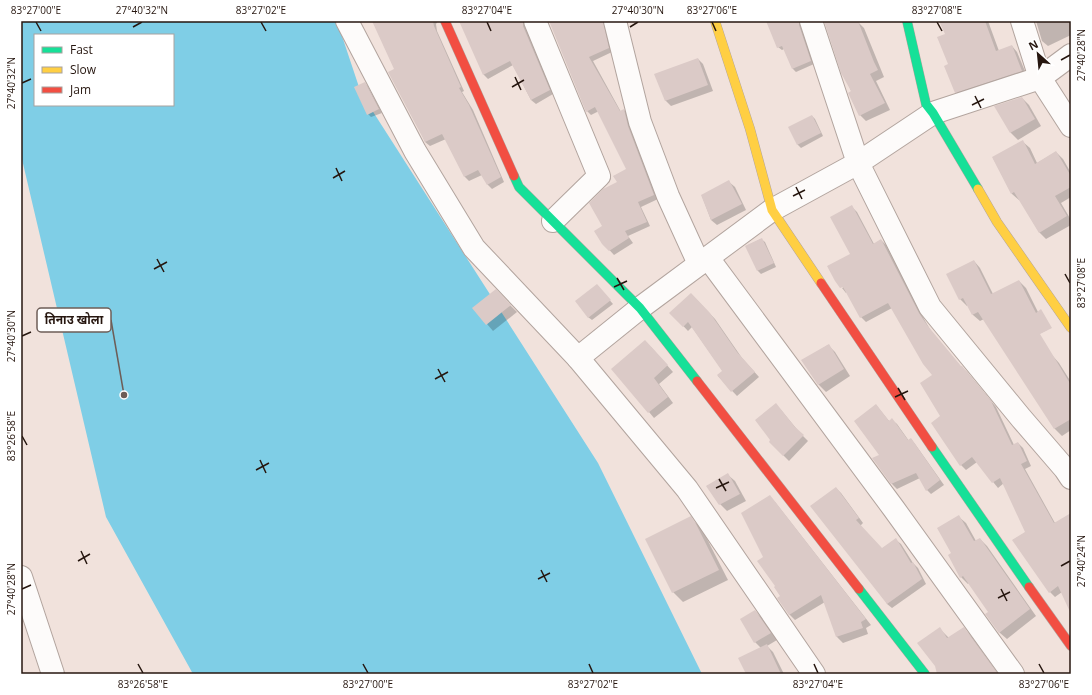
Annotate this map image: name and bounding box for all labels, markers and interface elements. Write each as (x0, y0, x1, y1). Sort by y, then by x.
text: 83°27'00"E (11, 3, 61, 17)
text: 27°40'32"N (116, 3, 168, 17)
text: 83°27'02"E (236, 3, 286, 17)
text: 83°27'04"E (462, 3, 512, 17)
text: 27°40'30"N (612, 3, 664, 17)
text: 83°27'06"E (687, 3, 737, 17)
text: 83°27'08"E (912, 3, 962, 17)
text: 27°40'28"N (1074, 29, 1088, 81)
legend (34, 34, 174, 106)
north arrow (1018, 34, 1058, 74)
text: N (1026, 36, 1041, 53)
text: Fast (70, 41, 93, 58)
text: 27°40'32"N (4, 57, 18, 109)
text: Slow (70, 61, 97, 78)
text: Jam (69, 81, 91, 98)
text: 83°27'08"E (1074, 258, 1088, 308)
callout: तिनाउ खोला (37, 308, 111, 332)
text: 27°40'30"N (4, 310, 18, 362)
text: तिनाउ खोला (45, 311, 104, 328)
text: 83°26'58"E (4, 411, 18, 461)
text: 27°40'24"N (1074, 535, 1088, 587)
text: 27°40'28"N (4, 563, 18, 615)
text: 83°26'58"E (118, 677, 168, 691)
text: 83°27'00"E (343, 677, 393, 691)
text: 83°27'02"E (568, 677, 618, 691)
text: 83°27'04"E (793, 677, 843, 691)
text: 83°27'06"E (1019, 677, 1069, 691)

